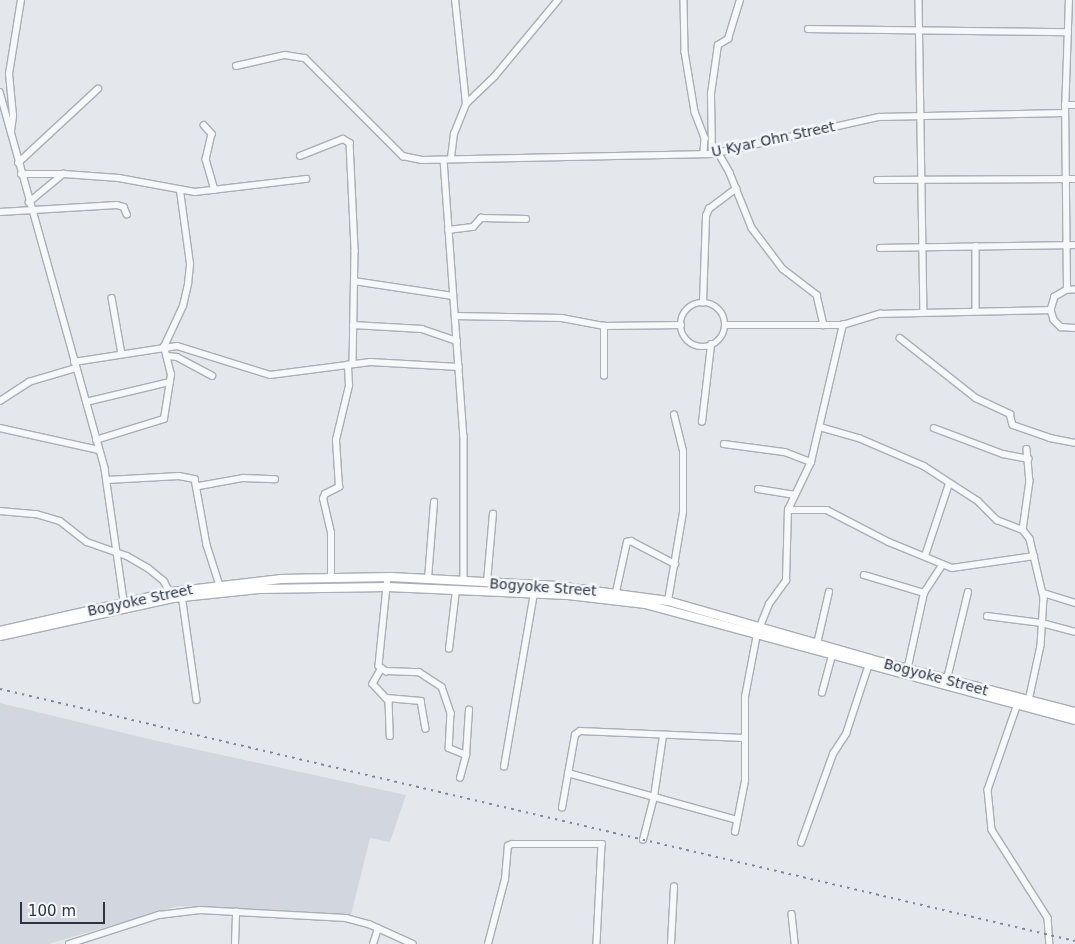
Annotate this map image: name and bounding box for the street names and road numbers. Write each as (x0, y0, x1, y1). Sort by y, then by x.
street label: U Kyar Ohn Street (710, 118, 836, 160)
street label: Bogyoke Street (489, 575, 597, 599)
street label: Bogyoke Street (86, 581, 194, 619)
street label: Bogyoke Street (882, 655, 990, 699)

